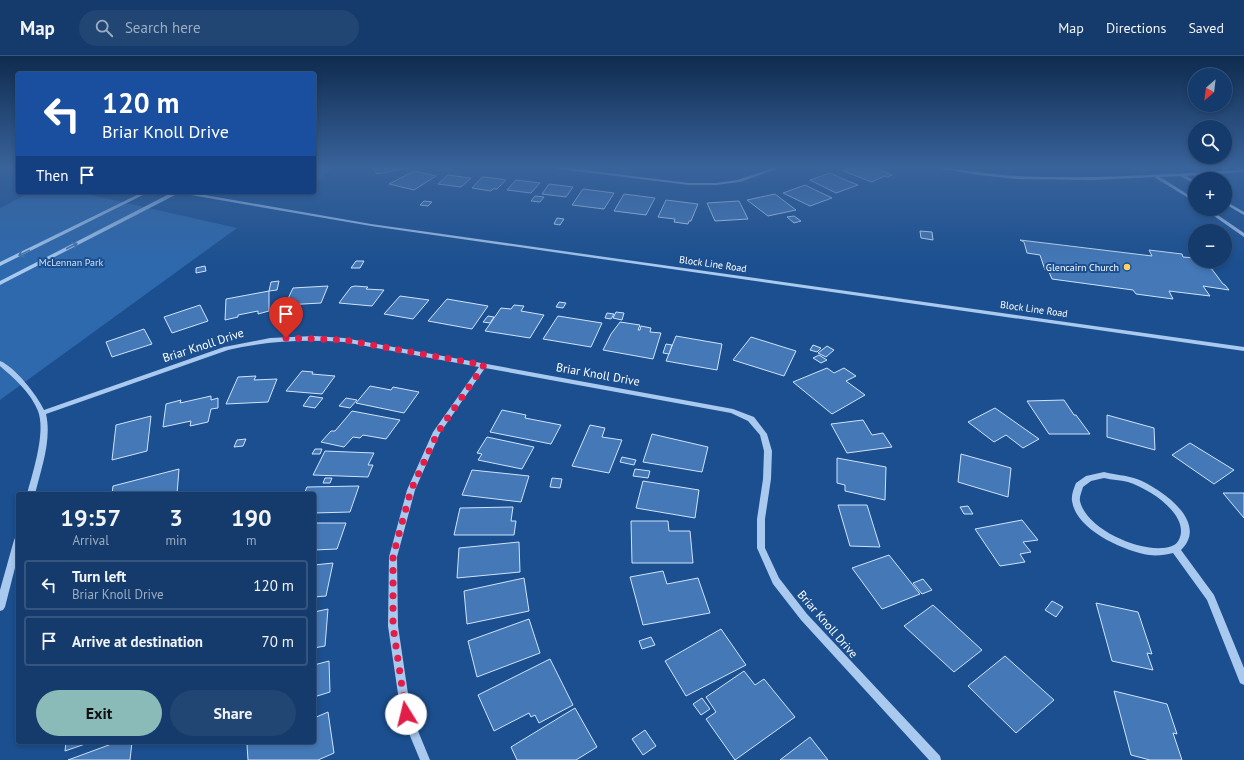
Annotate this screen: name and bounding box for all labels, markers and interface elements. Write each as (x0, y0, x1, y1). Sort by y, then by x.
search box (79, 10, 359, 46)
text: Map (20, 16, 55, 40)
icon: search (93, 17, 115, 39)
text: Search here (125, 18, 201, 37)
text: Map (1058, 19, 1084, 37)
text: Directions (1106, 19, 1166, 37)
text: Saved (1188, 19, 1224, 37)
north arrow (1188, 68, 1232, 112)
map controls (1188, 68, 1232, 268)
text: 120 m (102, 84, 179, 121)
icon: left (36, 88, 88, 140)
text: Briar Knoll Drive (102, 120, 229, 143)
button: search (1188, 120, 1232, 164)
icon: arrive (76, 164, 98, 186)
text: Then (36, 166, 68, 185)
button: + (1188, 172, 1232, 216)
button: − (1188, 224, 1232, 268)
one-way arrow (66, 242, 78, 249)
one-way arrow (18, 250, 30, 257)
street label: Block Line Road (678, 253, 748, 275)
park label: McLennan Park (39, 256, 103, 269)
place label: Glencairn Church (1046, 261, 1119, 274)
marker: Glencairn Church (1122, 262, 1132, 272)
pin (269, 297, 303, 338)
street label: Block Line Road (999, 298, 1069, 320)
icon: arrive (275, 303, 297, 325)
street label: Briar Knoll Drive (160, 325, 246, 365)
street label: Briar Knoll Drive (555, 359, 641, 389)
text: 19:57 (60, 502, 121, 533)
text: 3 (169, 502, 183, 533)
text: 190 (231, 502, 272, 533)
text: Arrival (73, 532, 109, 549)
text: min (165, 532, 187, 549)
text: m (246, 532, 257, 549)
text: Turn left (72, 567, 126, 586)
icon: left (38, 574, 60, 596)
text: 120 m (253, 576, 294, 595)
text: Briar Knoll Drive (72, 586, 164, 603)
street label: Briar Knoll Drive (795, 587, 861, 661)
icon: arrive (38, 630, 60, 652)
text: Arrive at destination (72, 632, 203, 651)
text: 70 m (261, 632, 294, 651)
button: Exit (36, 690, 162, 736)
button: Share (170, 690, 296, 736)
position arrow (385, 693, 427, 735)

